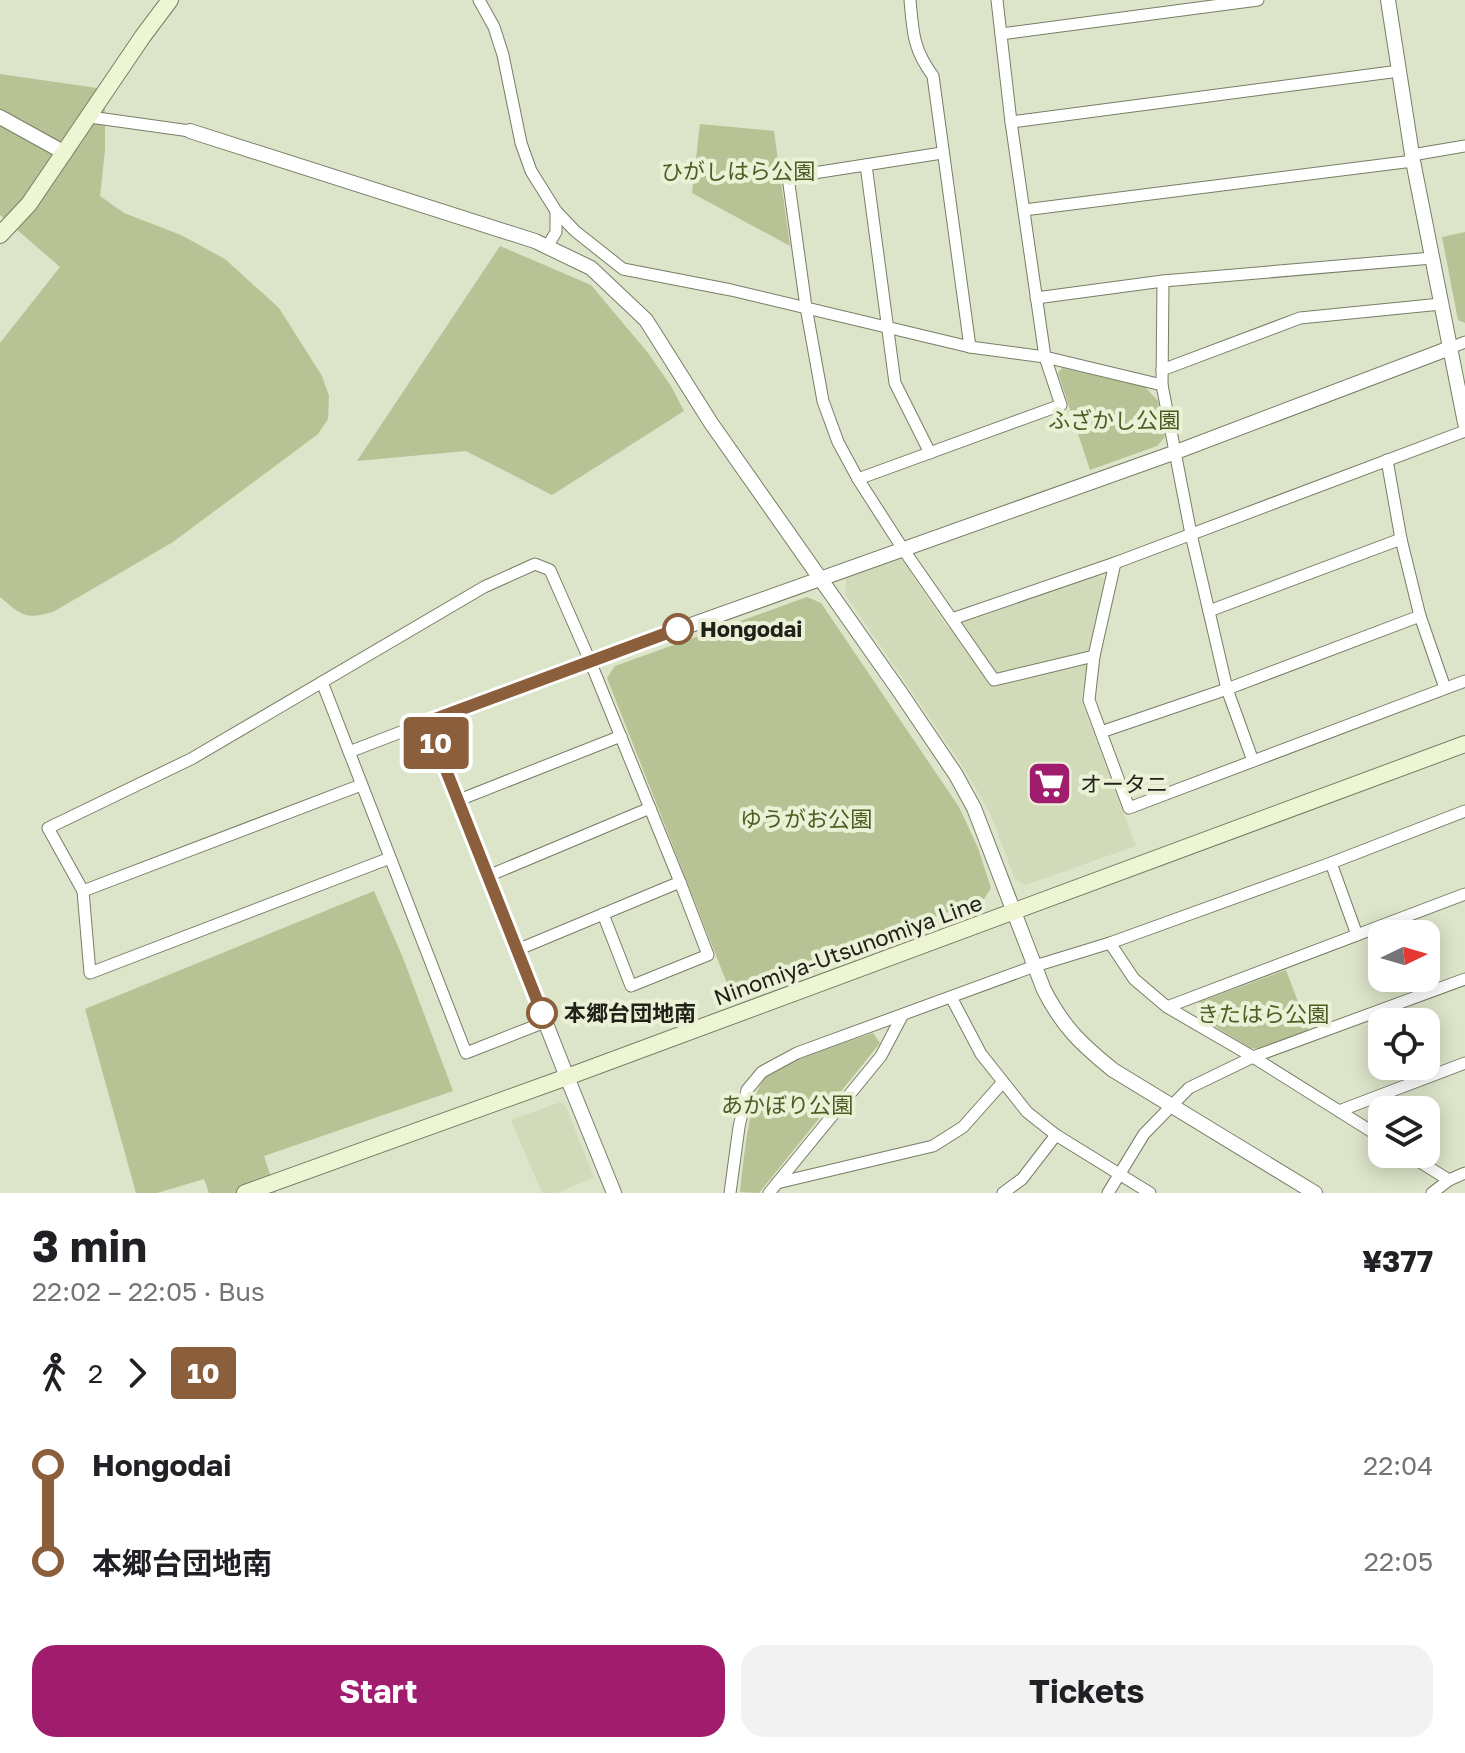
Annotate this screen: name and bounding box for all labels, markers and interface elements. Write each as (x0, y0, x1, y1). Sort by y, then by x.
park label: ひがしはら公園 (661, 157, 815, 184)
park label: ふざかし公園 (1048, 406, 1180, 433)
marker: Hongodai (663, 614, 693, 644)
place label: Hongodai (700, 615, 802, 642)
line badge: 10 (400, 717, 472, 769)
text: 10 (420, 726, 452, 759)
supermarket icon: オータニ (1025, 760, 1073, 808)
place label: オータニ (1080, 770, 1168, 797)
park label: ゆうがお公園 (740, 805, 872, 832)
street label: Ninomiya-Utsunomiya Line (710, 888, 986, 1011)
north arrow (1368, 920, 1440, 992)
map controls (1368, 920, 1440, 1168)
marker: 本郷台団地南 (527, 998, 557, 1028)
place label: 本郷台団地南 (564, 999, 696, 1026)
park label: きたはら公園 (1197, 1000, 1329, 1027)
button: locate (1368, 1008, 1440, 1080)
park label: あかぼり公園 (721, 1091, 853, 1118)
button: layers (1368, 1096, 1440, 1168)
text: 3 min (32, 1219, 147, 1272)
text: ¥377 (1362, 1243, 1433, 1279)
text: 22:02 – 22:05 · Bus (32, 1276, 265, 1307)
icon: walk (32, 1351, 76, 1395)
icon: forward (115, 1351, 159, 1395)
text: 10 (187, 1356, 220, 1389)
text: 2 (88, 1358, 103, 1389)
text: Hongodai (92, 1447, 231, 1483)
text: 22:04 (1363, 1450, 1433, 1481)
text: 本郷台団地南 (92, 1545, 272, 1581)
text: 22:05 (1364, 1546, 1433, 1577)
button: Start (32, 1645, 725, 1737)
button: Tickets (741, 1645, 1433, 1737)

